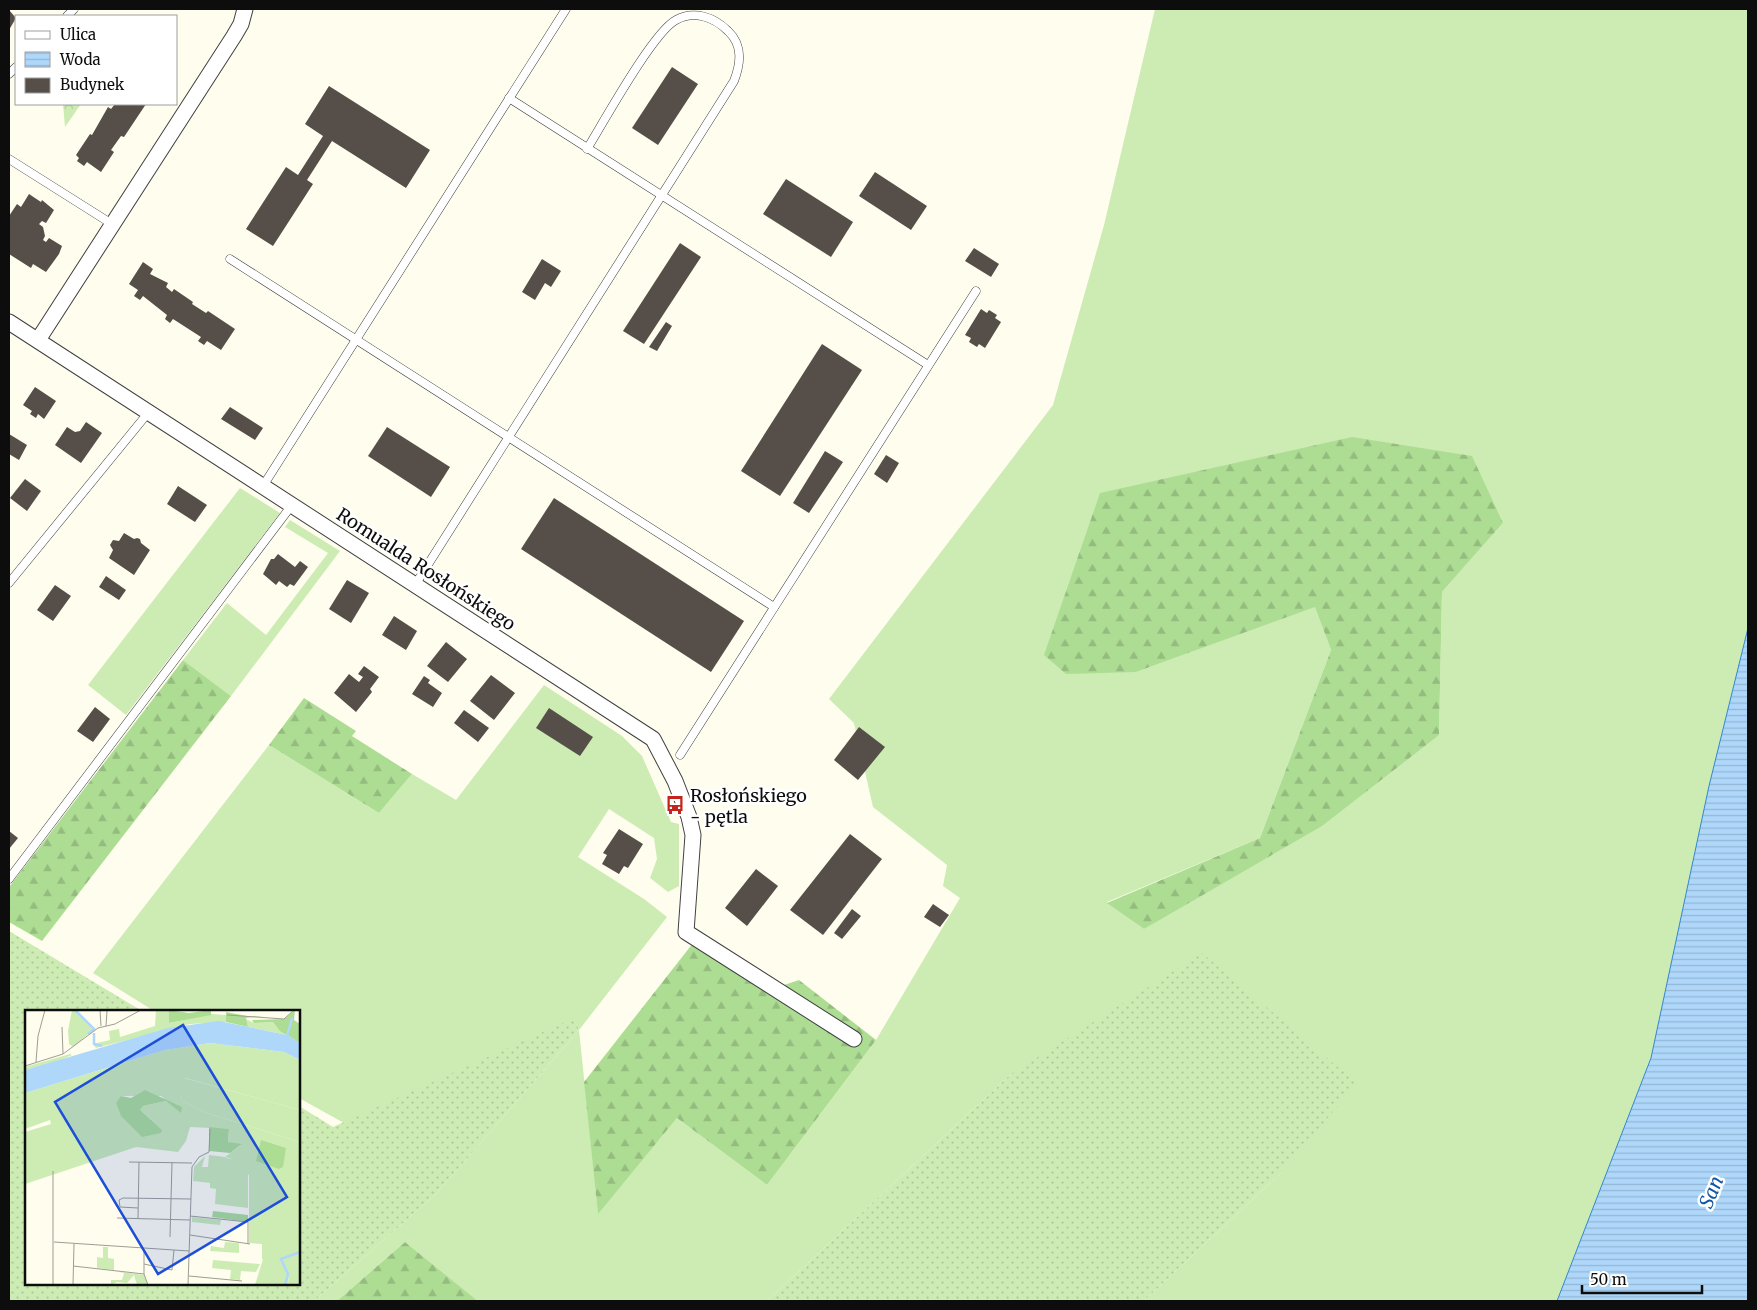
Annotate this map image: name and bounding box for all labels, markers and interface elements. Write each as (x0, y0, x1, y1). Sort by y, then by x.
legend (15, 15, 178, 105)
text: Ulica (60, 25, 96, 44)
text: Woda (59, 50, 101, 69)
text: Budynek (60, 75, 125, 94)
street label: Romualda Rosłońskiego (332, 503, 520, 635)
place label: Rosłońskiego - pętla (690, 784, 807, 828)
bus stop icon: Rosłońskiego - pętla (664, 794, 686, 816)
inset map (25, 1010, 300, 1285)
water label: San (1694, 1172, 1728, 1212)
scale bar (1582, 1262, 1702, 1294)
text: 50 m (1590, 1270, 1627, 1289)

